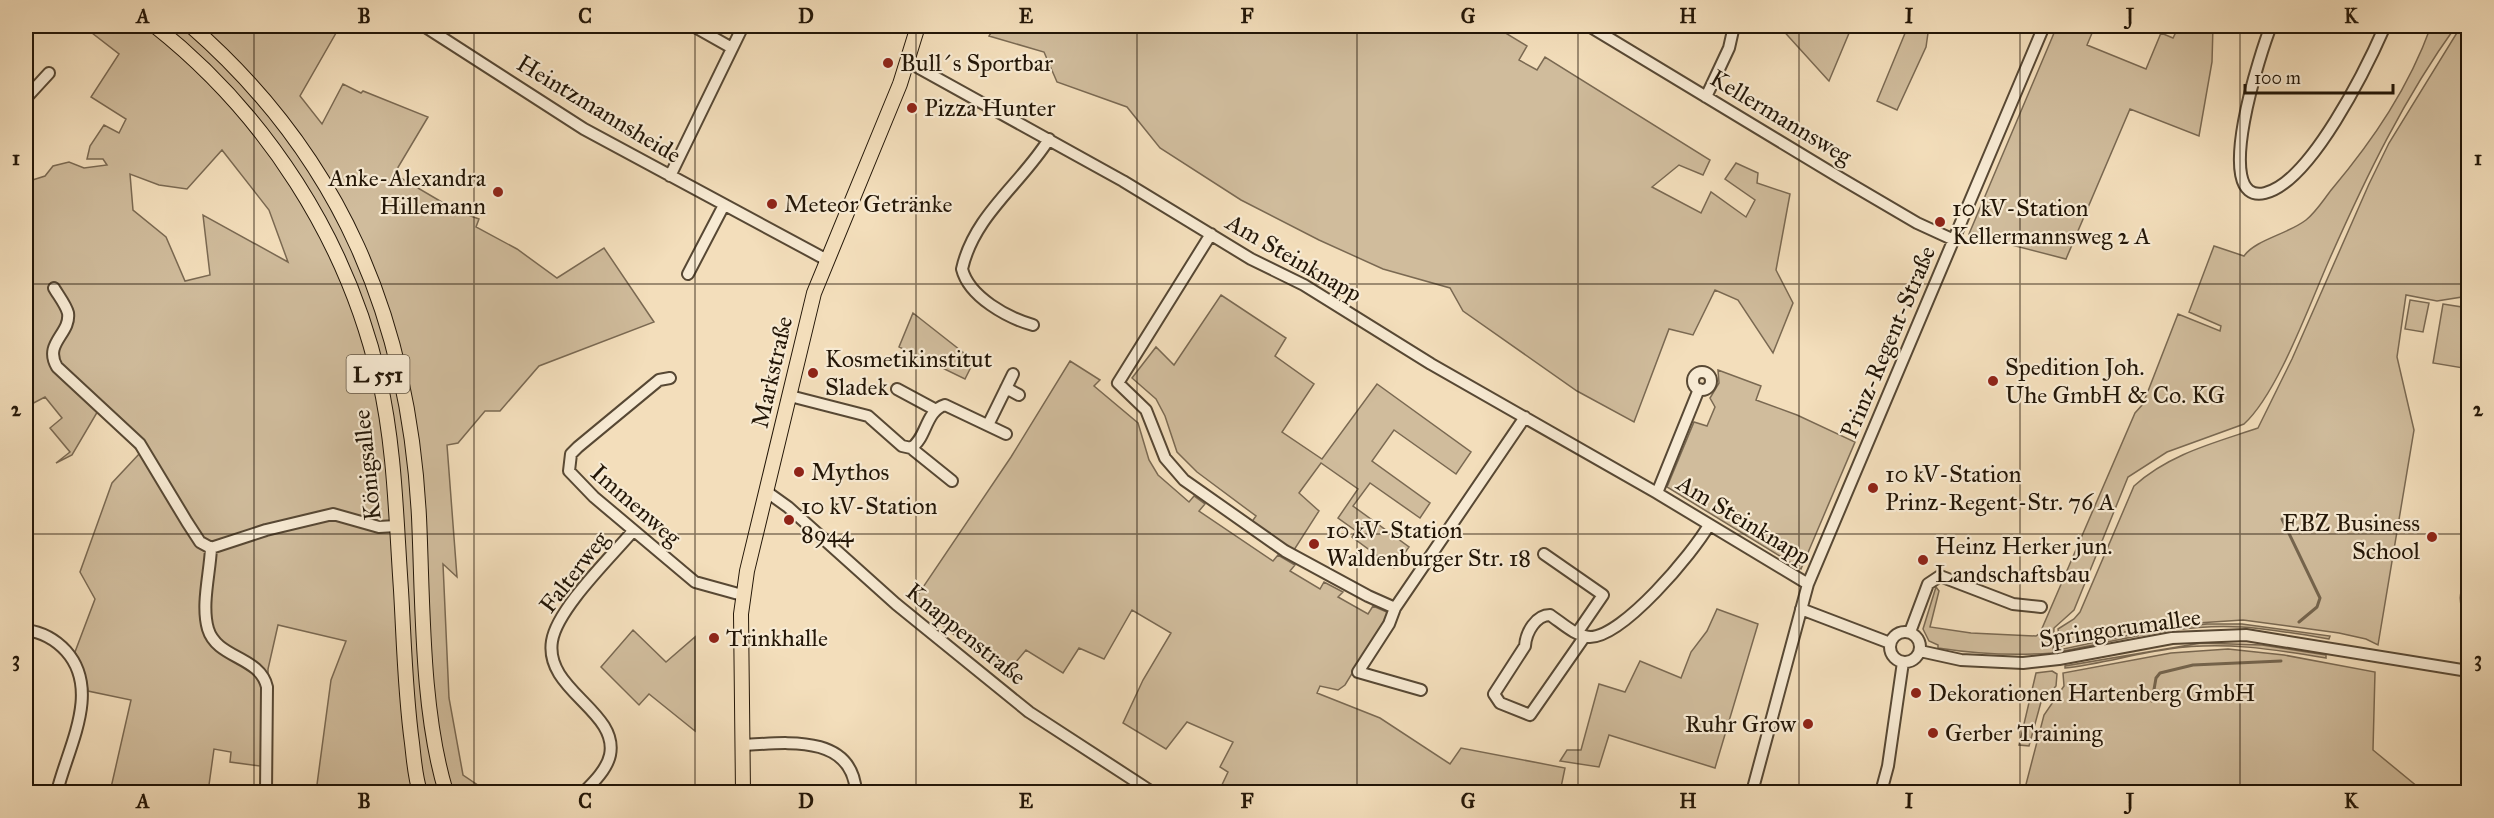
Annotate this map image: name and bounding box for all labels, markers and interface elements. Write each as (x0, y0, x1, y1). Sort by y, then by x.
text: A (134, 4, 150, 28)
text: B (357, 4, 371, 28)
text: C (578, 4, 592, 28)
text: D (798, 4, 814, 28)
text: E (1019, 4, 1034, 28)
text: F (1240, 4, 1254, 28)
text: G (1461, 4, 1476, 28)
text: H (1679, 4, 1697, 28)
text: I (1905, 4, 1914, 28)
text: J (2123, 4, 2135, 30)
text: K (2344, 4, 2359, 28)
street label: Heintzmannsheide (511, 48, 687, 170)
place label: Bull´s Sportbar (900, 48, 1053, 78)
marker: Bull´s Sportbar (881, 56, 895, 70)
scale bar (2245, 57, 2394, 95)
street label: Kellermannsweg (1705, 63, 1858, 172)
text: 100 m (2254, 67, 2301, 89)
place label: Pizza Hunter (924, 93, 1056, 123)
marker: Pizza Hunter (905, 101, 919, 115)
text: 1 (12, 146, 20, 170)
text: 1 (2474, 146, 2482, 170)
place label: Anke-Alexandra Hillemann (328, 163, 487, 221)
marker: Anke-Alexandra Hillemann (491, 185, 505, 199)
place label: Meteor Getränke (784, 189, 952, 219)
place label: 10 kV-Station Kellermannsweg 2 A (1952, 193, 2151, 251)
marker: Meteor Getränke (765, 197, 779, 211)
street label: Am Steinknapp (1220, 207, 1367, 309)
marker: 10 kV-Station Kellermannsweg 2 A (1933, 215, 1947, 229)
street label: Prinz-Regent-Straße (1834, 241, 1942, 443)
street label: Markstraße (745, 313, 799, 431)
place label: Kosmetikinstitut Sladek (825, 344, 993, 402)
place label: Spedition Joh. Uhe GmbH & Co. KG (2005, 352, 2225, 410)
road number: L 551 (346, 355, 410, 393)
marker: Kosmetikinstitut Sladek (806, 366, 820, 380)
marker: Spedition Joh. Uhe GmbH & Co. KG (1986, 374, 2000, 388)
text: 2 (11, 397, 22, 421)
text: 2 (2473, 397, 2484, 421)
street label: Königsallee (346, 408, 388, 522)
place label: Mythos (811, 457, 889, 487)
street label: Immenweg (585, 458, 688, 553)
place label: 10 kV-Station Prinz-Regent-Str. 76 A (1885, 459, 2115, 517)
marker: Mythos (792, 465, 806, 479)
street label: Am Steinknapp (1670, 468, 1817, 572)
marker: 10 kV-Station Prinz-Regent-Str. 76 A (1866, 481, 1880, 495)
place label: 10 kV-Station 8944 (801, 491, 938, 549)
place label: EBZ Business School (2282, 508, 2421, 566)
marker: 10 kV-Station 8944 (782, 513, 796, 527)
place label: 10 kV-Station Waldenburger Str. 18 (1326, 515, 1531, 573)
street label: Falterweg (533, 524, 616, 619)
marker: EBZ Business School (2425, 530, 2439, 544)
place label: Heinz Herker jun. Landschaftsbau (1935, 531, 2112, 589)
marker: 10 kV-Station Waldenburger Str. 18 (1307, 537, 1321, 551)
marker: Heinz Herker jun. Landschaftsbau (1916, 553, 1930, 567)
street label: Knappenstraße (900, 576, 1032, 692)
street label: Springorumallee (2037, 602, 2203, 654)
place label: Trinkhalle (726, 623, 828, 653)
marker: Trinkhalle (707, 631, 721, 645)
text: 3 (12, 647, 20, 672)
text: 3 (2474, 647, 2482, 672)
place label: Dekorationen Hartenberg GmbH (1928, 678, 2255, 708)
marker: Dekorationen Hartenberg GmbH (1909, 686, 1923, 700)
place label: Ruhr Grow (1685, 709, 1797, 739)
marker: Ruhr Grow (1801, 717, 1815, 731)
place label: Gerber Training (1945, 718, 2104, 748)
marker: Gerber Training (1926, 726, 1940, 740)
text: A (134, 789, 150, 813)
text: B (357, 789, 371, 813)
text: C (578, 789, 592, 813)
text: D (798, 789, 814, 813)
text: E (1019, 789, 1034, 813)
text: F (1240, 789, 1254, 813)
text: G (1461, 789, 1476, 813)
text: H (1679, 789, 1697, 813)
text: I (1905, 789, 1914, 813)
text: J (2123, 789, 2135, 815)
text: K (2344, 789, 2359, 813)

